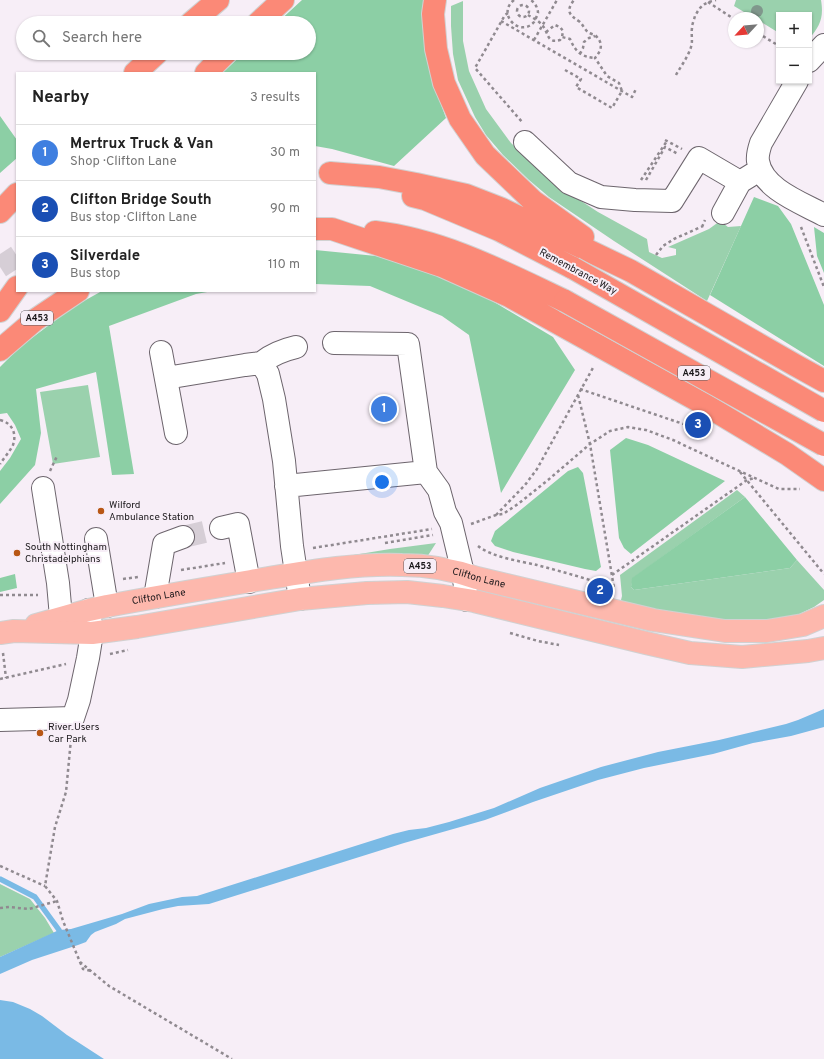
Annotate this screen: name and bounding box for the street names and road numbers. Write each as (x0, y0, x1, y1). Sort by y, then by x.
street label: Remembrance Way (537, 246, 619, 298)
road number: A453 (21, 311, 53, 325)
road number: A453 (678, 366, 710, 380)
road number: A453 (404, 559, 436, 573)
street label: Clifton Lane (451, 565, 507, 591)
street label: Clifton Lane (131, 586, 187, 608)

